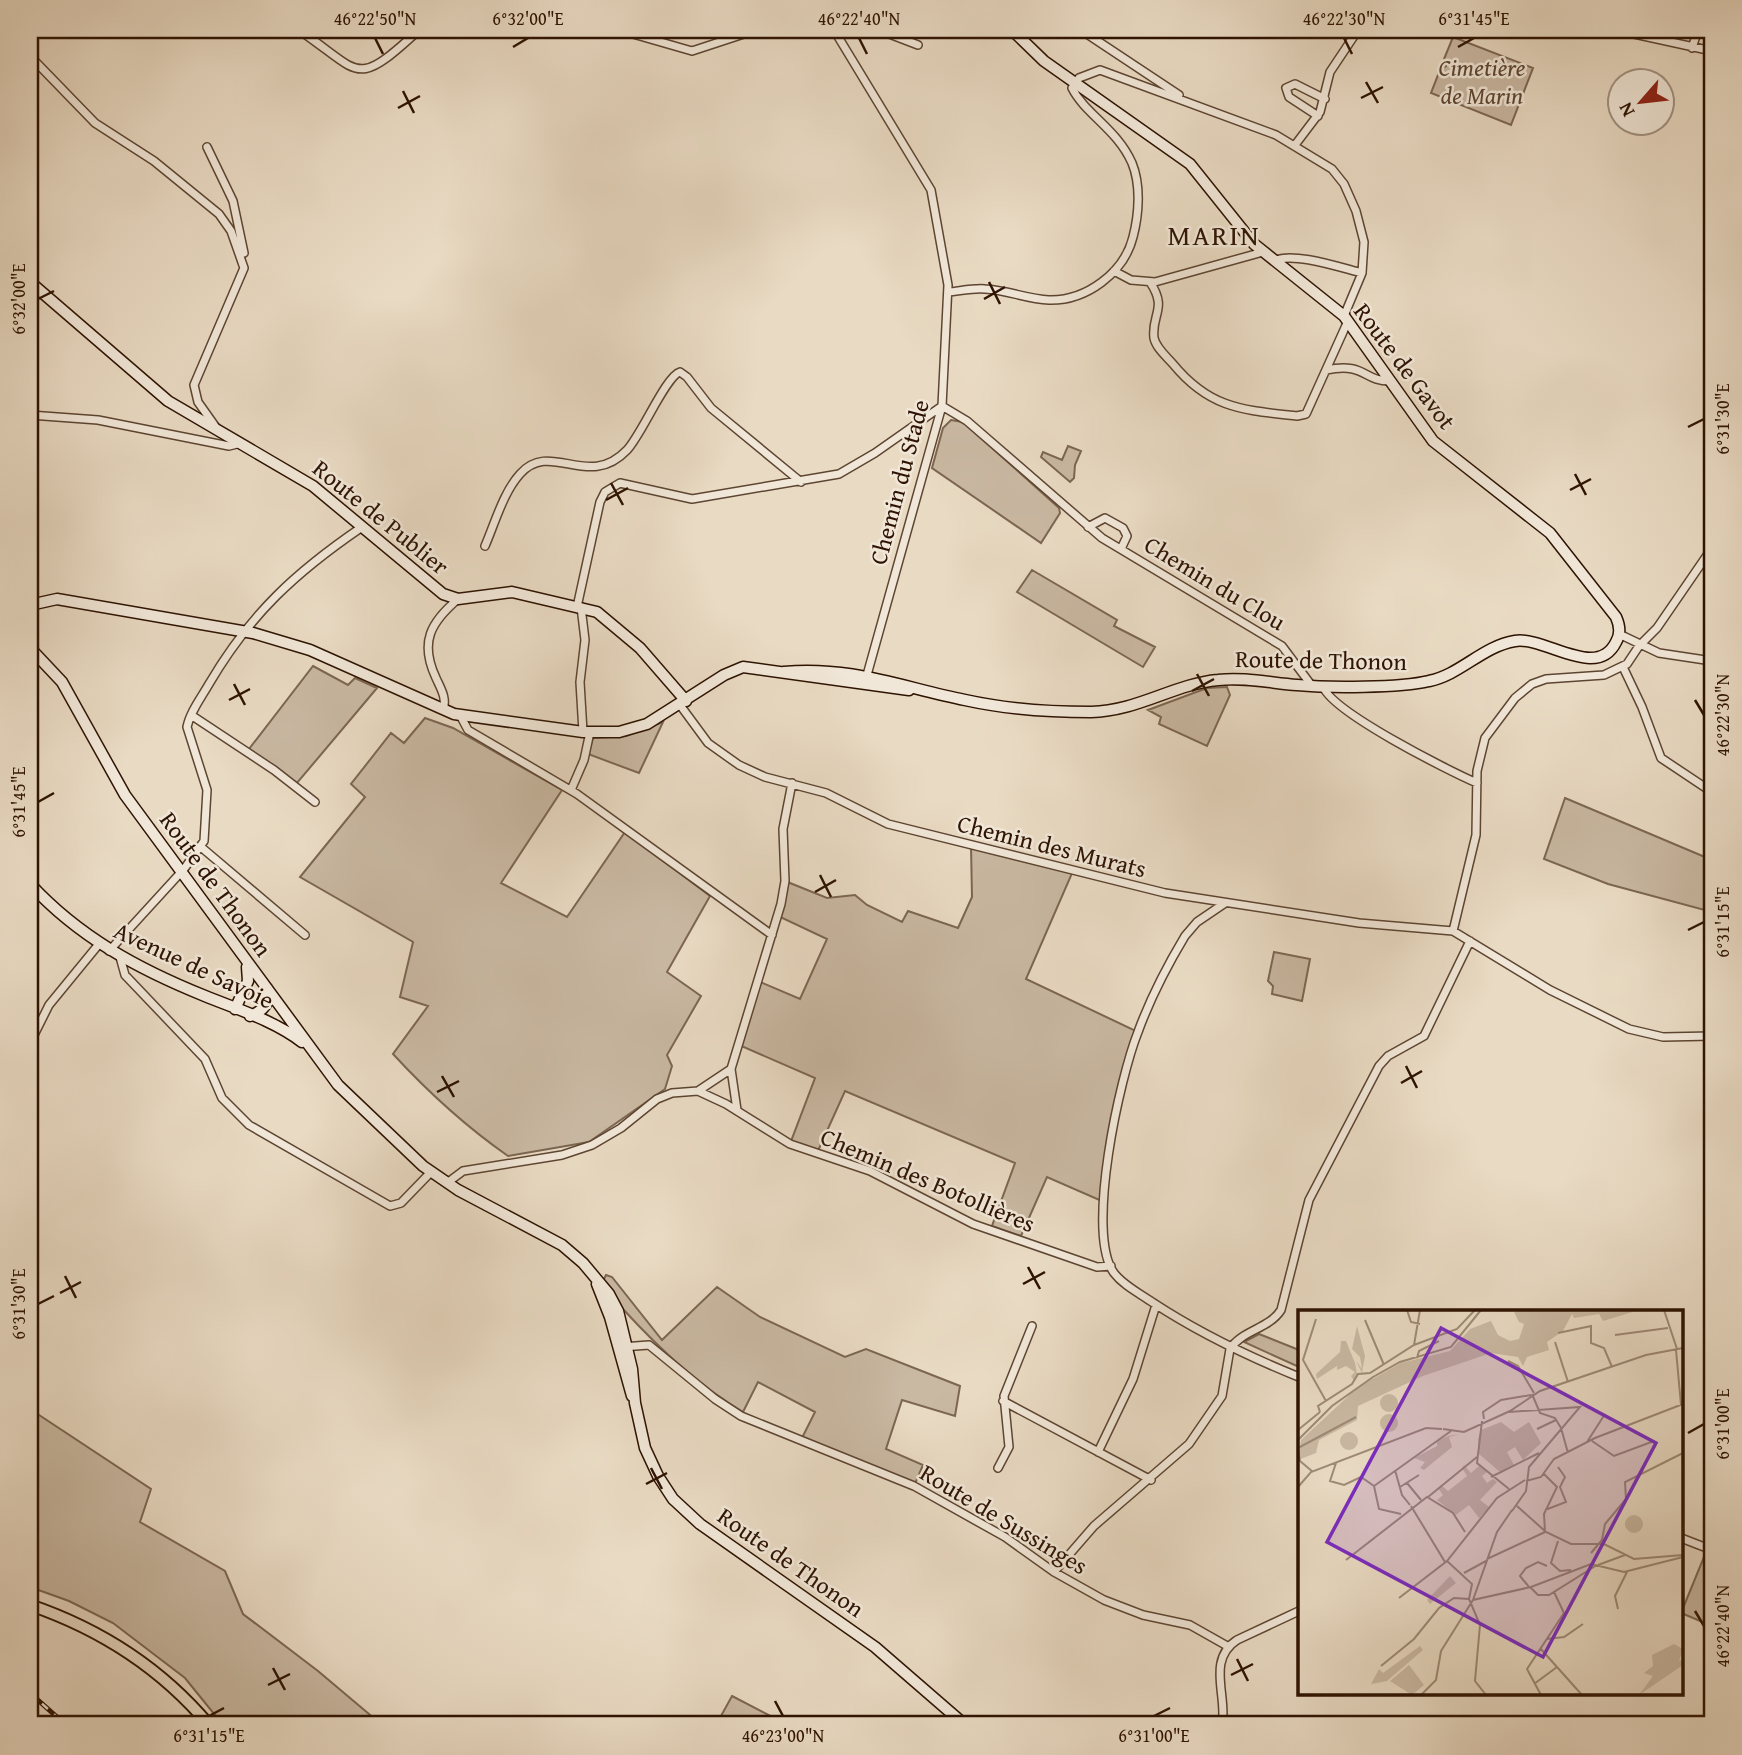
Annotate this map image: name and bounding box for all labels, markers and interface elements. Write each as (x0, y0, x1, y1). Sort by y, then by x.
text: 46°22'50"N (334, 5, 417, 32)
text: 6°32'00"E (492, 5, 564, 32)
text: 46°22'40"N (818, 5, 901, 32)
text: 46°22'30"N (1303, 5, 1386, 32)
text: 6°31'45"E (1438, 5, 1510, 32)
park label: Cimetière de Marin (1439, 50, 1526, 113)
north arrow (1606, 66, 1676, 136)
text: N (1611, 98, 1641, 122)
district label: MARIN (1168, 214, 1260, 255)
text: 6°32'00"E (5, 263, 32, 335)
street label: Route de Gavot (1346, 295, 1465, 437)
text: 6°31'30"E (1709, 383, 1736, 455)
street label: Chemin du Stade (860, 396, 938, 568)
street label: Route de Publier (305, 451, 457, 583)
street label: Chemin du Clou (1138, 527, 1292, 639)
street label: Route de Thonon (1235, 641, 1408, 679)
text: 46°22'30"N (1709, 673, 1736, 756)
text: 6°31'45"E (5, 766, 32, 838)
street label: Route de Thonon (151, 804, 281, 964)
street label: Chemin des Murats (954, 806, 1150, 886)
text: 6°31'15"E (1709, 886, 1736, 958)
street label: Avenue de Savoie (108, 913, 280, 1017)
street label: Chemin des Botollières (815, 1119, 1041, 1241)
text: 6°31'30"E (5, 1268, 32, 1340)
inset map (1298, 1310, 1682, 1696)
text: 6°31'00"E (1709, 1388, 1736, 1460)
street label: Route de Sussinges (914, 1455, 1094, 1583)
street label: Route de Thonon (711, 1498, 872, 1626)
text: 46°22'40"N (1709, 1584, 1736, 1667)
text: 6°31'15"E (173, 1722, 245, 1749)
text: 46°23'00"N (742, 1722, 825, 1749)
text: 6°31'00"E (1118, 1722, 1190, 1749)

